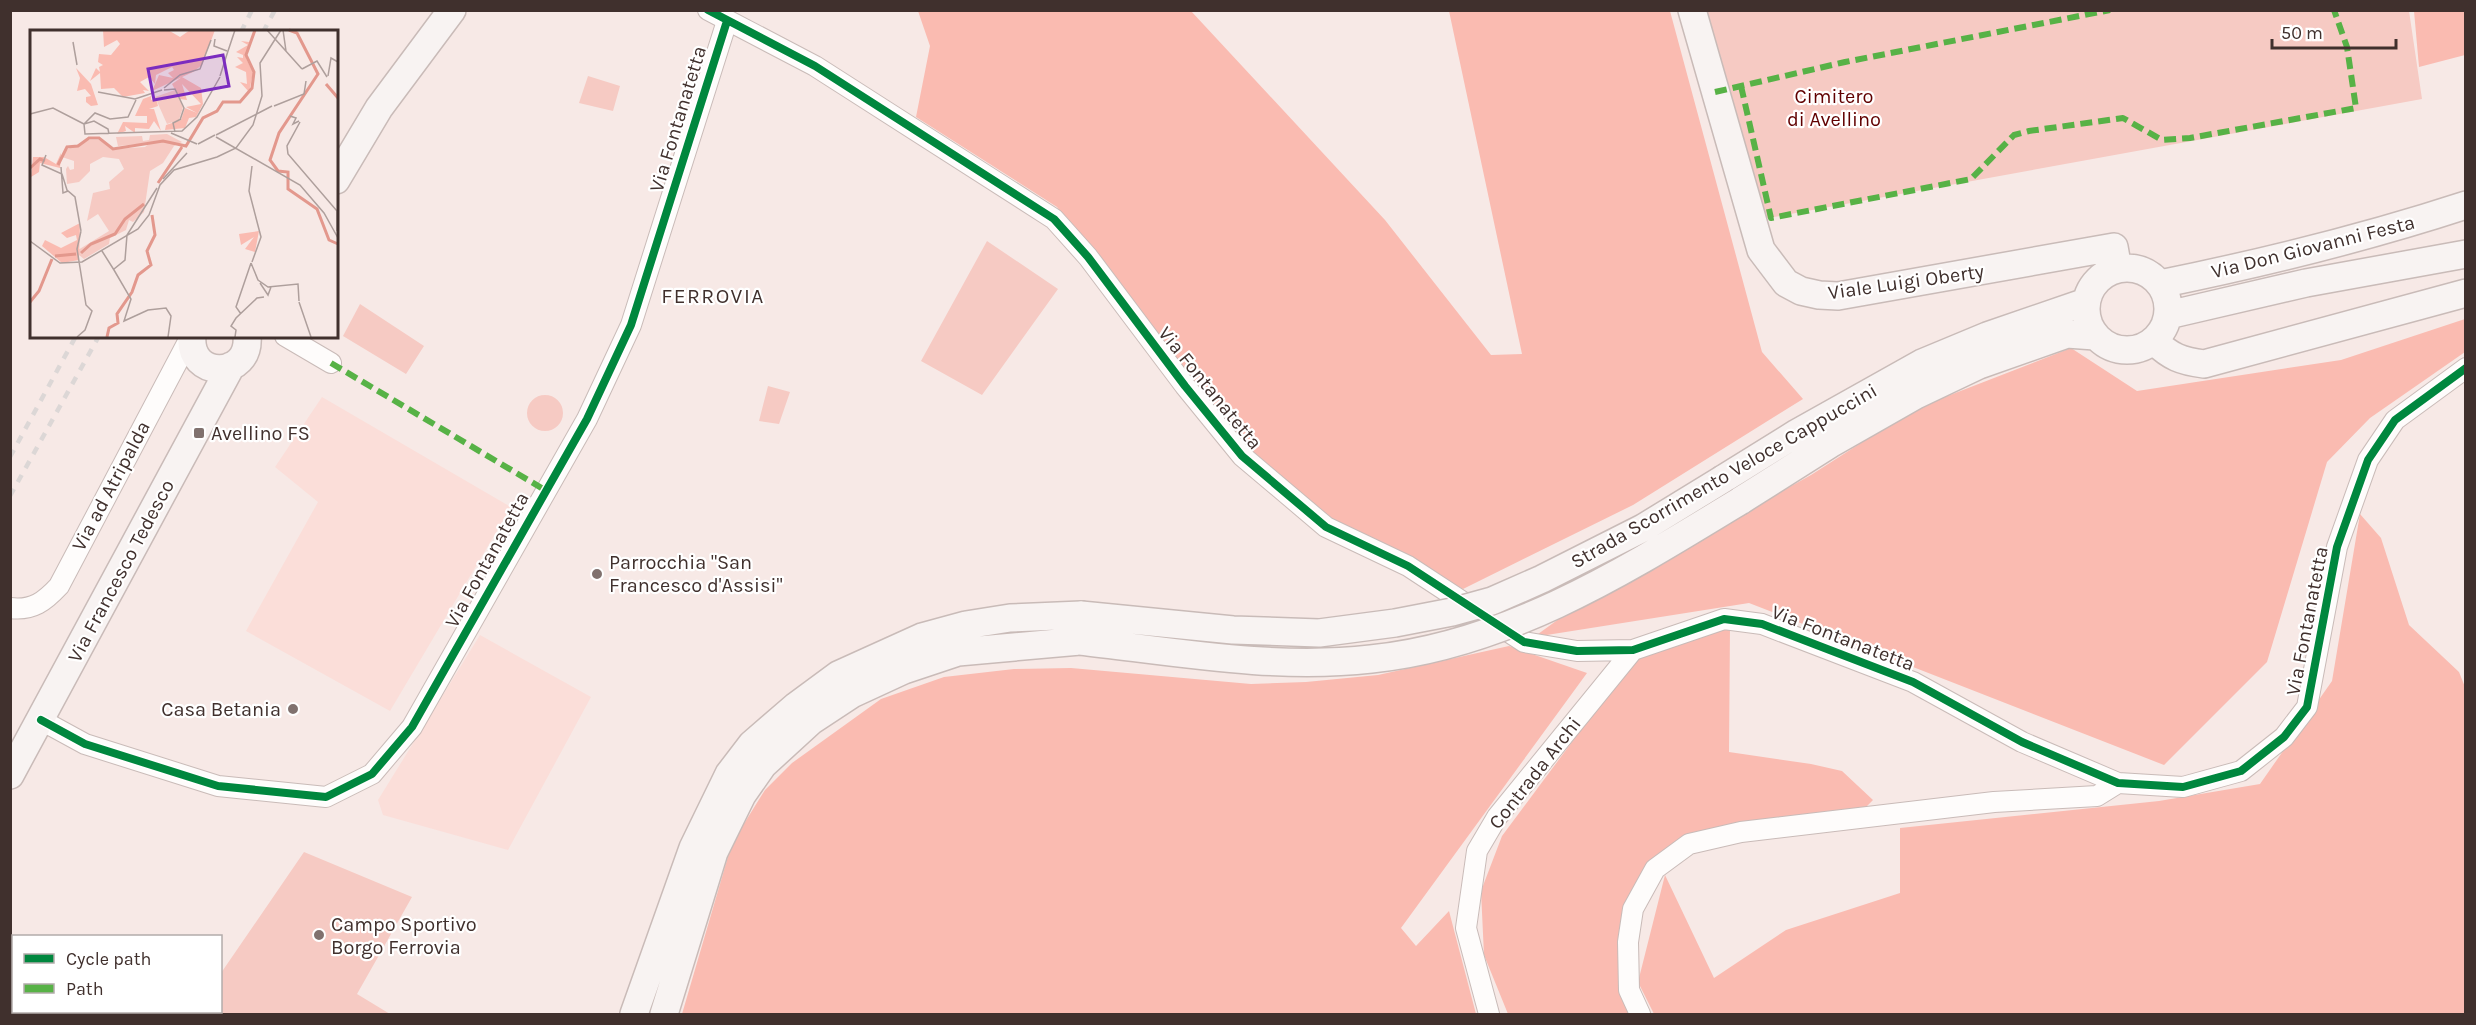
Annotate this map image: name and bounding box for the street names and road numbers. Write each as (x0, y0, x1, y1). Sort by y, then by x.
street label: Via Fontanatetta (645, 43, 711, 195)
street label: Via Don Giovanni Festa (2209, 211, 2417, 283)
street label: Viale Luigi Oberty (1826, 260, 1986, 304)
street label: Via Fontanatetta (1153, 322, 1267, 454)
street label: Strada Scorrimento Veloce Cappuccini (1567, 379, 1881, 573)
street label: Via ad Atripalda (67, 417, 155, 555)
street label: Via Francesco Tedesco (63, 476, 179, 666)
street label: Via Fontanatetta (440, 488, 534, 632)
street label: Via Fontanatetta (2281, 545, 2333, 697)
street label: Via Fontanatetta (1768, 600, 1918, 676)
street label: Contrada Archi (1484, 712, 1586, 834)

